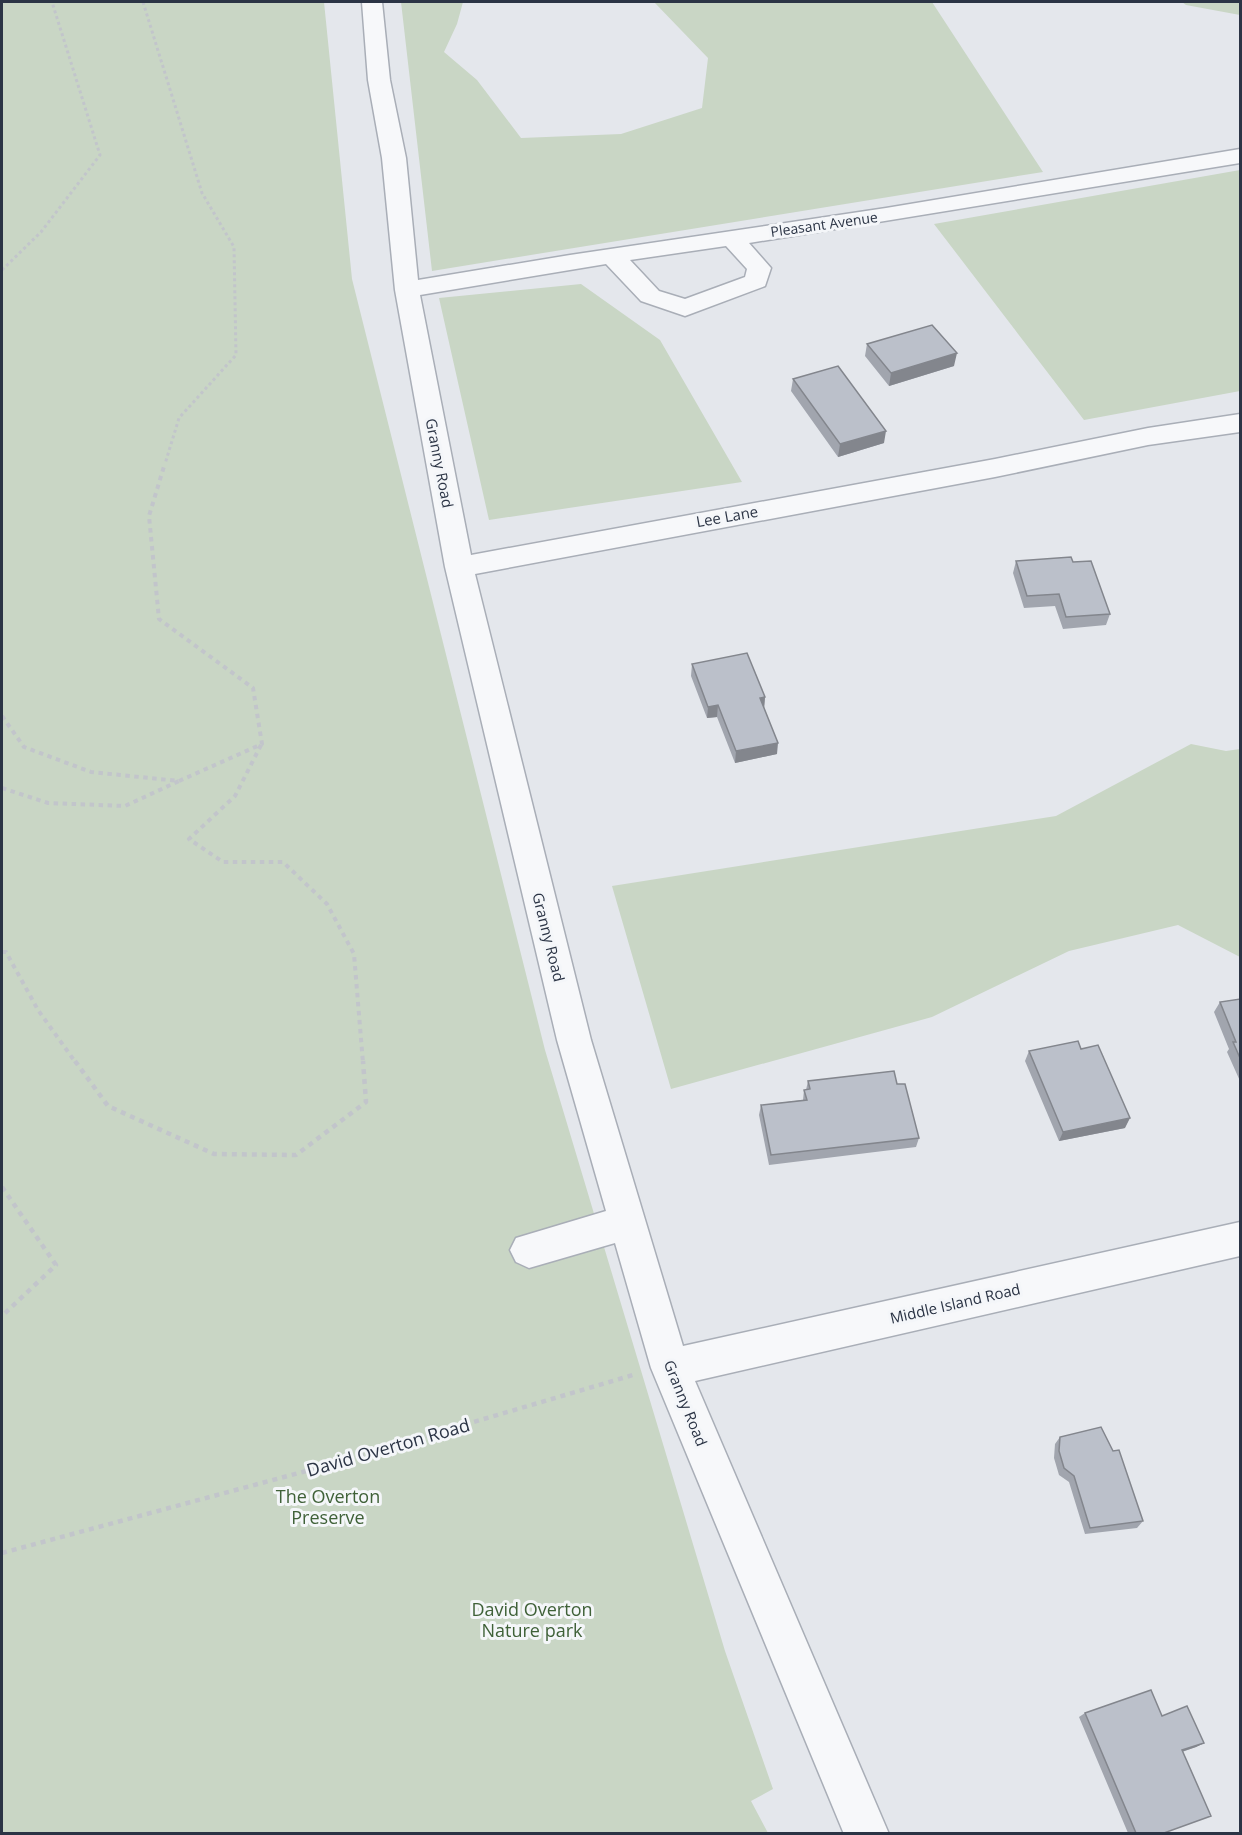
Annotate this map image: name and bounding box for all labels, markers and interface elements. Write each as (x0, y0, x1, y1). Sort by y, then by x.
street label: Pleasant Avenue (769, 207, 879, 241)
street label: Granny Road (422, 416, 458, 510)
street label: Lee Lane (695, 501, 759, 531)
street label: Granny Road (528, 890, 570, 984)
street label: Middle Island Road (888, 1278, 1022, 1328)
street label: Granny Road (660, 1357, 712, 1449)
street label: David Overton Road (304, 1412, 472, 1482)
park label: The Overton Preserve (276, 1484, 380, 1529)
park label: David Overton Nature park (471, 1597, 593, 1642)

